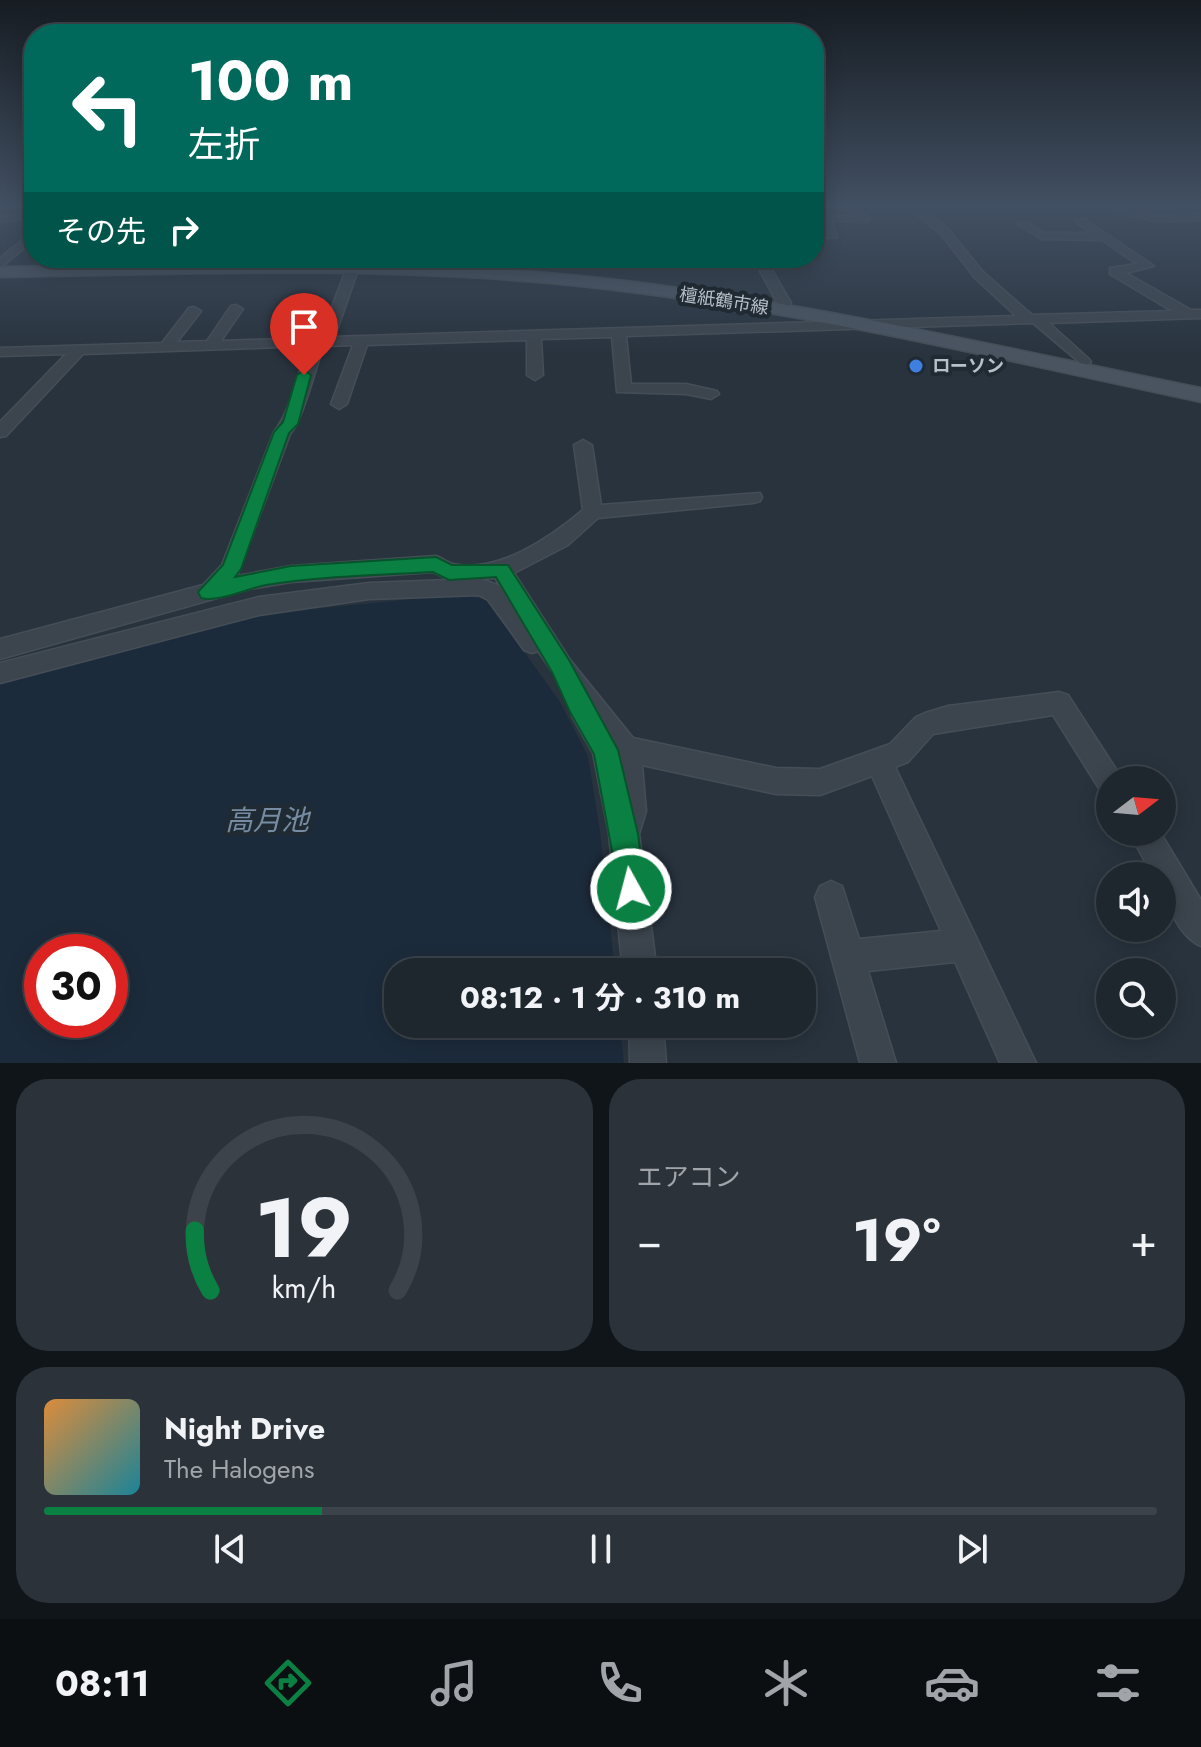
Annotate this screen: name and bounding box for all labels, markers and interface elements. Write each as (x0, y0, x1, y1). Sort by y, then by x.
text: 100 m (188, 40, 353, 121)
icon: left (56, 56, 160, 160)
text: 左折 (188, 118, 260, 170)
icon: right (162, 208, 206, 252)
text: その先 (56, 210, 146, 253)
street label: 檀紙鶴市線 (678, 281, 770, 321)
pin (270, 293, 338, 375)
icon: arrive (282, 305, 326, 349)
place label: ローソン (932, 353, 1004, 379)
marker: ローソン (907, 357, 925, 375)
north arrow (1096, 766, 1176, 846)
map controls (1096, 766, 1176, 1038)
water label: 高月池 (225, 800, 312, 841)
position arrow (589, 847, 673, 931)
button: sound (1096, 862, 1176, 942)
speed limit sign: 30 (24, 934, 128, 1038)
button: search (1096, 958, 1176, 1038)
text: 08:12 · 1 分 · 310 m (460, 976, 740, 1019)
text: エアコン (637, 1158, 741, 1196)
text: 19 (255, 1168, 353, 1288)
text: 19° (852, 1197, 940, 1284)
text: − (637, 1209, 662, 1273)
text: + (1130, 1209, 1157, 1273)
text: km/h (272, 1267, 337, 1309)
text: Night Drive (164, 1407, 325, 1450)
text: The Halogens (164, 1450, 315, 1488)
icon: previous (208, 1527, 252, 1571)
icon: pause (579, 1527, 623, 1571)
icon: next (950, 1527, 994, 1571)
icon: directions (260, 1655, 316, 1711)
icon: music (426, 1655, 482, 1711)
icon: phone (592, 1655, 648, 1711)
icon: climate (758, 1655, 814, 1711)
icon: car (924, 1655, 980, 1711)
icon: filters (1090, 1655, 1146, 1711)
text: 08:11 (55, 1657, 150, 1709)

